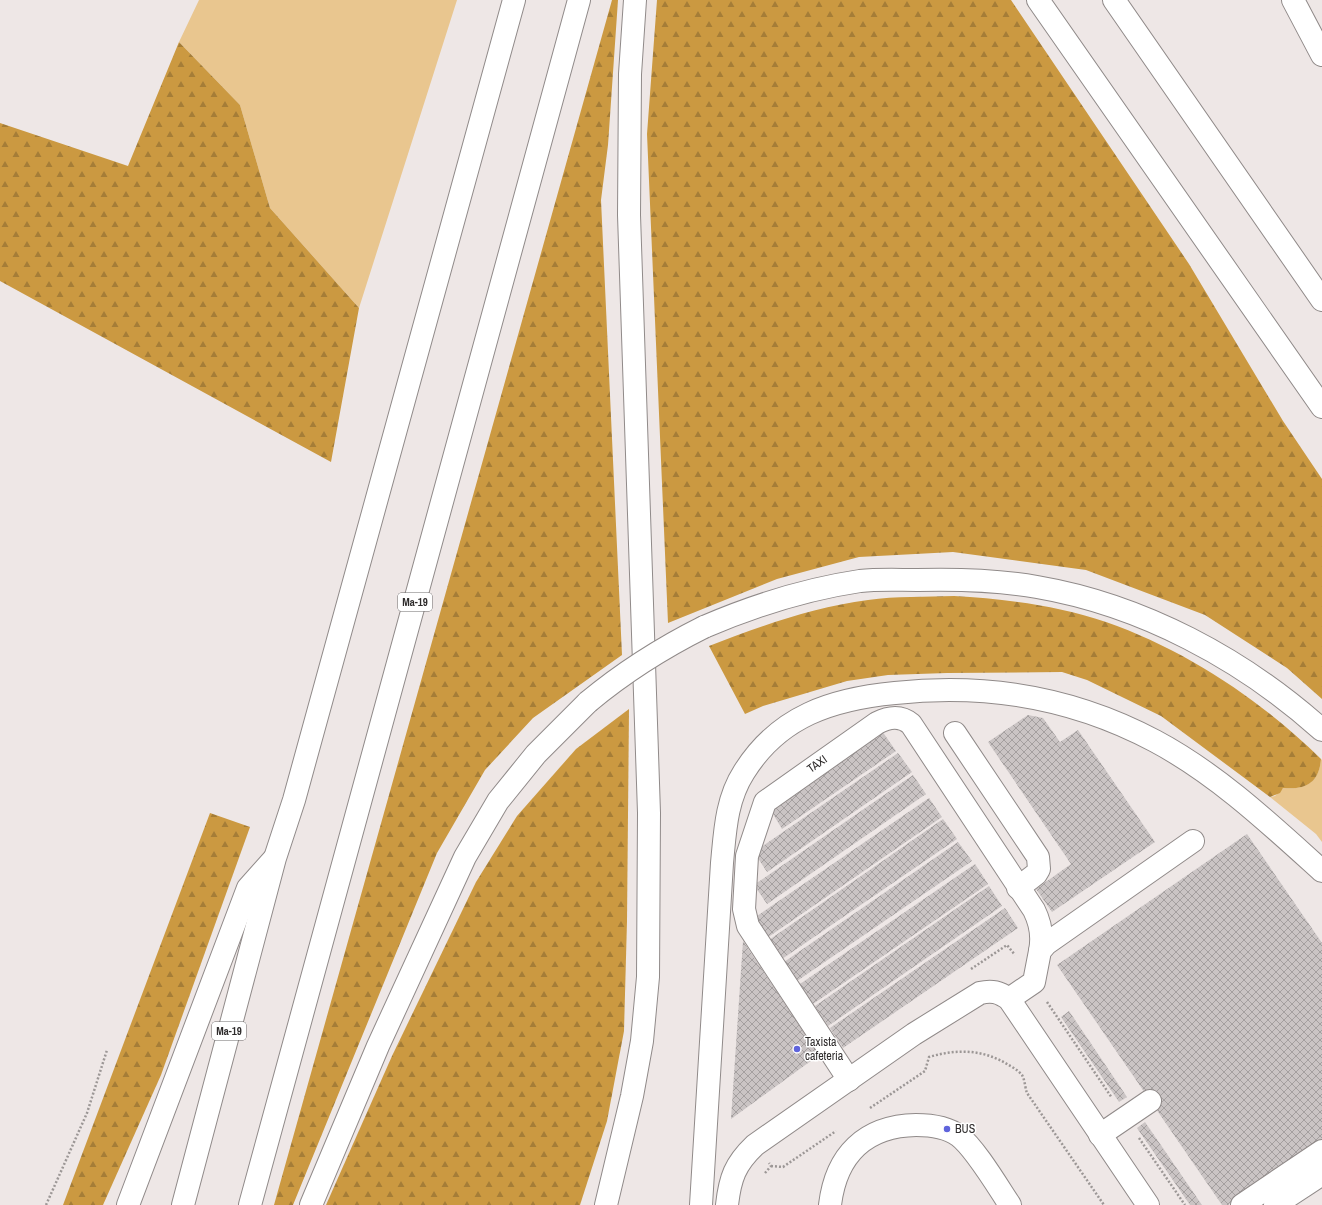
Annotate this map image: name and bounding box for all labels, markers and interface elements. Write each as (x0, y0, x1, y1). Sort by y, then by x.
road number: Ma-19 (398, 593, 432, 611)
street label: TAXI (804, 751, 830, 777)
road number: Ma-19 (212, 1022, 246, 1040)
place label: Taxista cafeteria (805, 1034, 844, 1064)
marker: Taxista cafeteria (792, 1044, 802, 1054)
place label: BUS (955, 1121, 976, 1137)
marker: BUS (942, 1124, 952, 1134)

